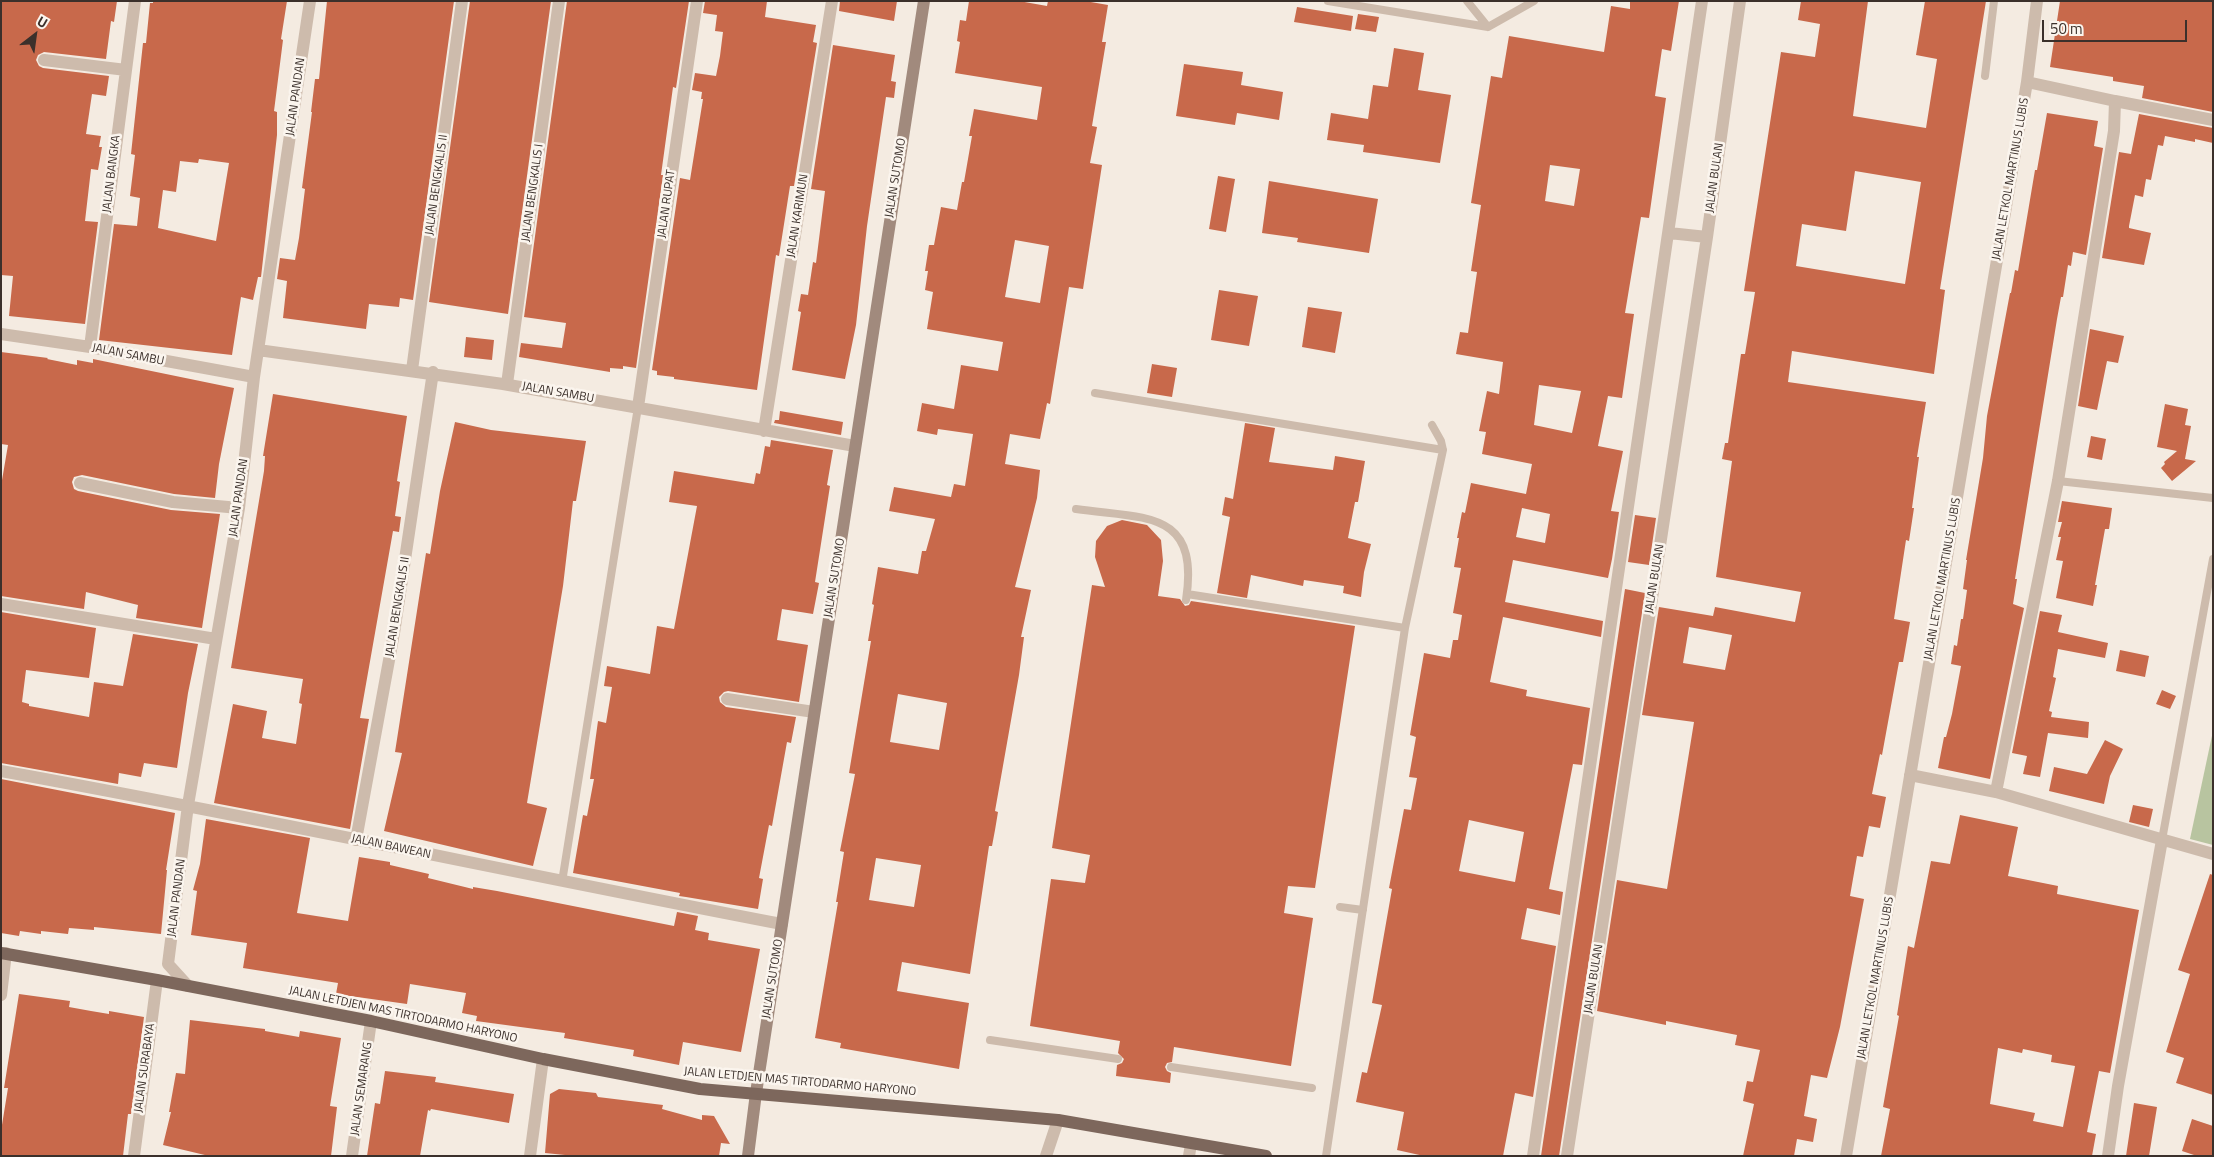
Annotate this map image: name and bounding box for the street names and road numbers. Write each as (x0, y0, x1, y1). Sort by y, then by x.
street label: JALAN PANDAN (283, 57, 309, 137)
street label: JALAN LETKOL MARTINUS LUBIS (1990, 97, 2032, 261)
street label: JALAN BANGKA (100, 134, 124, 214)
street label: JALAN BENGKALIS II (423, 134, 451, 236)
street label: JALAN SUTOMO (883, 137, 909, 219)
street label: JALAN BULAN (1703, 142, 1727, 214)
street label: JALAN BENGKALIS I (519, 143, 547, 243)
street label: JALAN RUPAT (655, 169, 679, 239)
street label: JALAN KARIMUN (784, 173, 812, 259)
street label: JALAN SAMBU (91, 341, 165, 369)
street label: JALAN SAMBU (521, 380, 595, 406)
street label: JALAN PANDAN (226, 458, 252, 538)
street label: JALAN LETKOL MARTINUS LUBIS (1922, 497, 1964, 661)
street label: JALAN SUTOMO (822, 537, 848, 619)
street label: JALAN BULAN (1642, 543, 1668, 615)
street label: JALAN BENGKALIS II (383, 556, 413, 658)
street label: JALAN BAWEAN (350, 832, 432, 862)
street label: JALAN PANDAN (165, 858, 189, 938)
street label: JALAN LETKOL MARTINUS LUBIS (1855, 896, 1897, 1060)
street label: JALAN SUTOMO (760, 938, 786, 1020)
street label: JALAN BULAN (1581, 943, 1607, 1015)
street label: JALAN LETDJEN MAS TIRTODARMO HARYONO (287, 984, 519, 1046)
street label: JALAN SURABAYA (132, 1023, 158, 1113)
street label: JALAN SEMARANG (348, 1041, 376, 1137)
street label: JALAN LETDJEN MAS TIRTODARMO HARYONO (683, 1065, 917, 1099)

